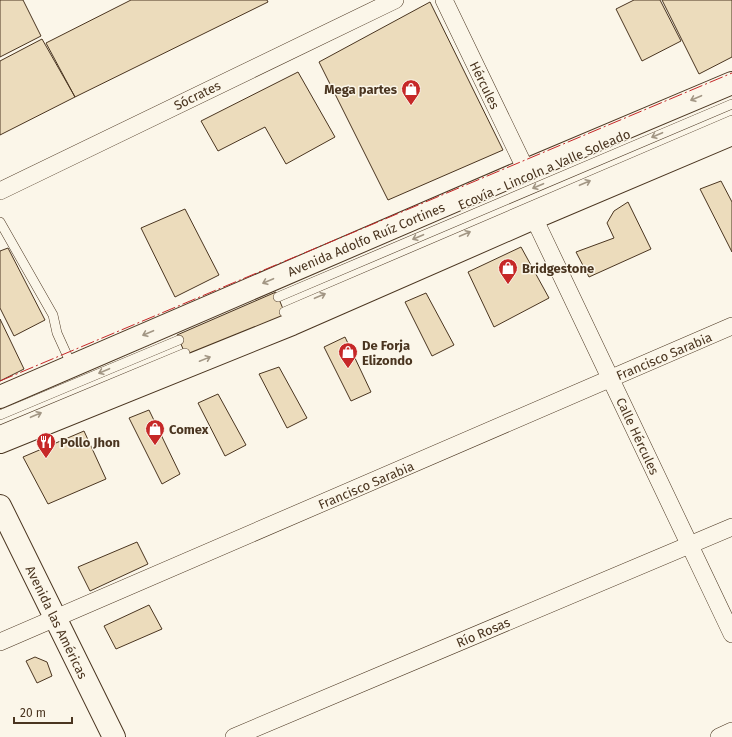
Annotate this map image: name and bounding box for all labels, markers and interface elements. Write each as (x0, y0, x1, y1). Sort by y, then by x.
street label: Hércules (467, 59, 502, 111)
street label: Sócrates (171, 78, 223, 113)
shop icon: Mega partes (400, 78, 422, 106)
place label: Mega partes (324, 82, 398, 97)
one-way arrow (691, 95, 703, 102)
street label: Ecovía - Lincoln a Valle Soleado (456, 126, 633, 213)
one-way arrow (652, 132, 664, 140)
one-way arrow (579, 178, 591, 186)
one-way arrow (532, 183, 544, 190)
street label: Avenida Adolfo Ruíz Cortines (285, 199, 447, 279)
one-way arrow (459, 230, 471, 237)
one-way arrow (413, 234, 425, 241)
shop icon: Bridgestone (497, 257, 519, 285)
place label: Bridgestone (522, 261, 594, 276)
one-way arrow (262, 278, 274, 286)
one-way arrow (314, 292, 326, 299)
one-way arrow (143, 330, 155, 337)
street label: Francisco Sarabia (614, 330, 714, 383)
place label: De Forja Elizondo (362, 338, 413, 368)
shop icon: De Forja Elizondo (337, 341, 359, 369)
one-way arrow (198, 355, 210, 362)
one-way arrow (99, 368, 111, 375)
street label: Calle Hércules (613, 395, 662, 477)
one-way arrow (30, 410, 42, 418)
shop icon: Comex (144, 418, 166, 446)
place label: Comex (169, 422, 209, 437)
restaurant icon: Pollo Jhon (35, 431, 57, 459)
place label: Pollo Jhon (60, 435, 120, 450)
street label: Francisco Sarabia (316, 459, 416, 512)
street label: Avenida las Américas (23, 563, 90, 681)
street label: Río Rosas (454, 614, 512, 650)
scale bar (14, 699, 72, 725)
text: 20 m (20, 706, 46, 720)

